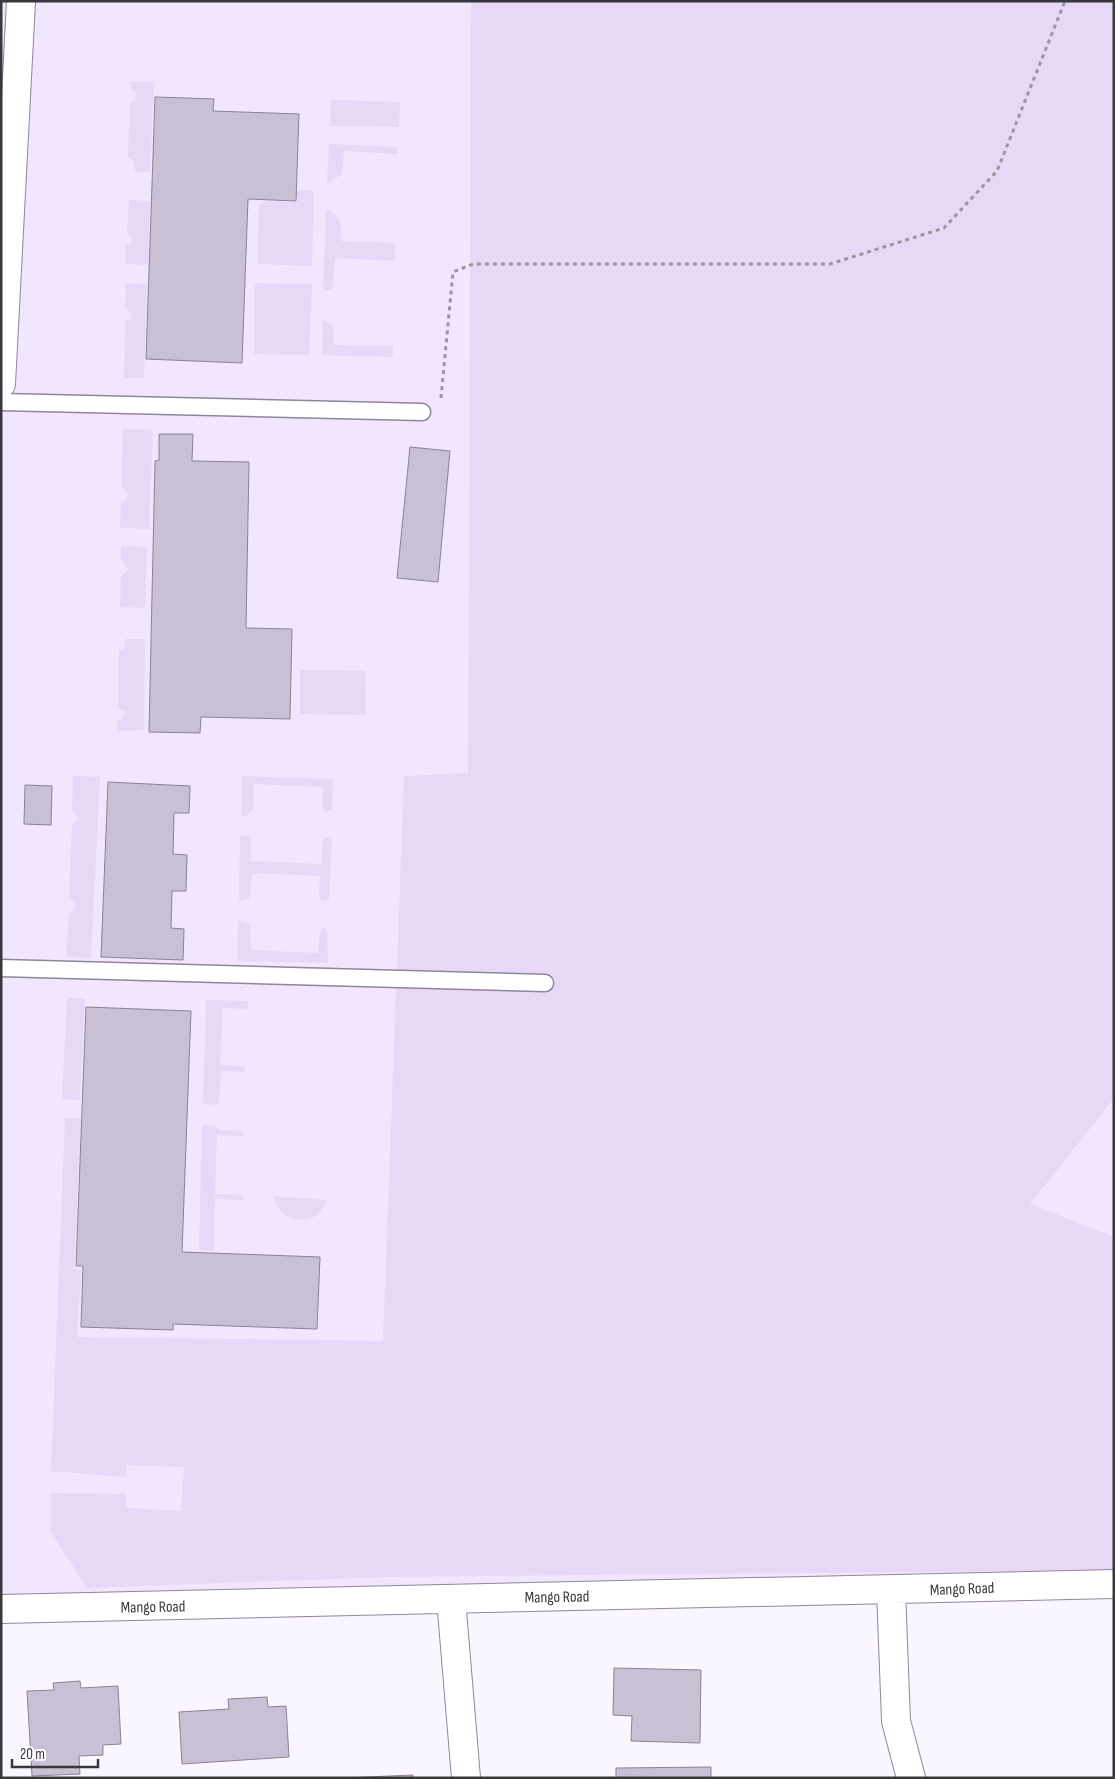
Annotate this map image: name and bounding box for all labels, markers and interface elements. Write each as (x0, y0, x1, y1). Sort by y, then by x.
street label: Mango Road (929, 1579, 995, 1600)
street label: Mango Road (525, 1587, 590, 1608)
street label: Mango Road (121, 1597, 186, 1618)
scale bar (12, 1736, 99, 1768)
text: 20 m (20, 1745, 45, 1764)

